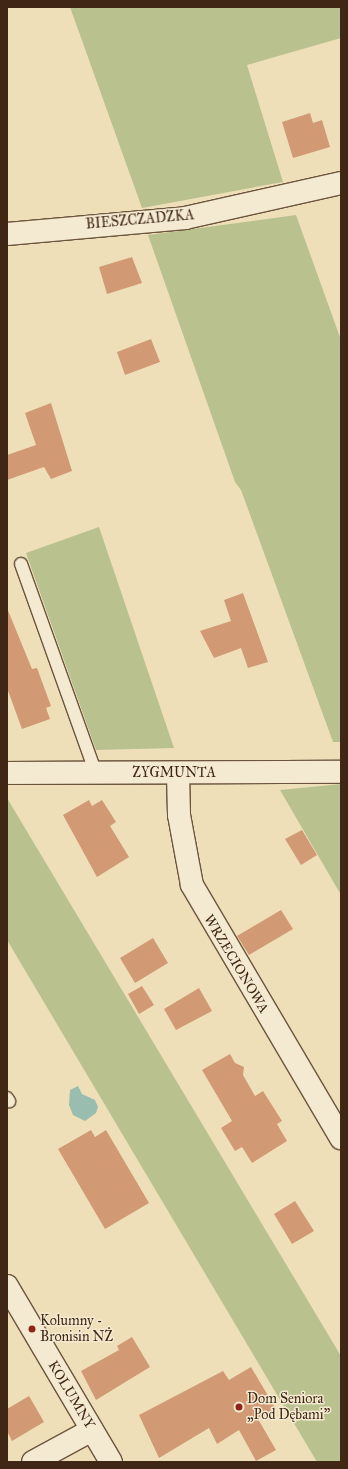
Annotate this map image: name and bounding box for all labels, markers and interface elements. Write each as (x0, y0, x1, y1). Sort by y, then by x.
street label: BIESZCZADZKA (85, 207, 195, 233)
street label: ZYGMUNTA (132, 765, 216, 781)
street label: WRZECIONOWA (200, 912, 272, 1016)
place label: Kolumny - Bronisin NŻ (40, 1313, 113, 1346)
marker: Kolumny - Bronisin NŻ (27, 1324, 37, 1334)
street label: KOLUMNY (44, 1358, 98, 1432)
place label: Dom Seniora „Pod Dębami” (247, 1391, 330, 1424)
marker: Dom Seniora „Pod Dębami” (234, 1402, 244, 1412)

